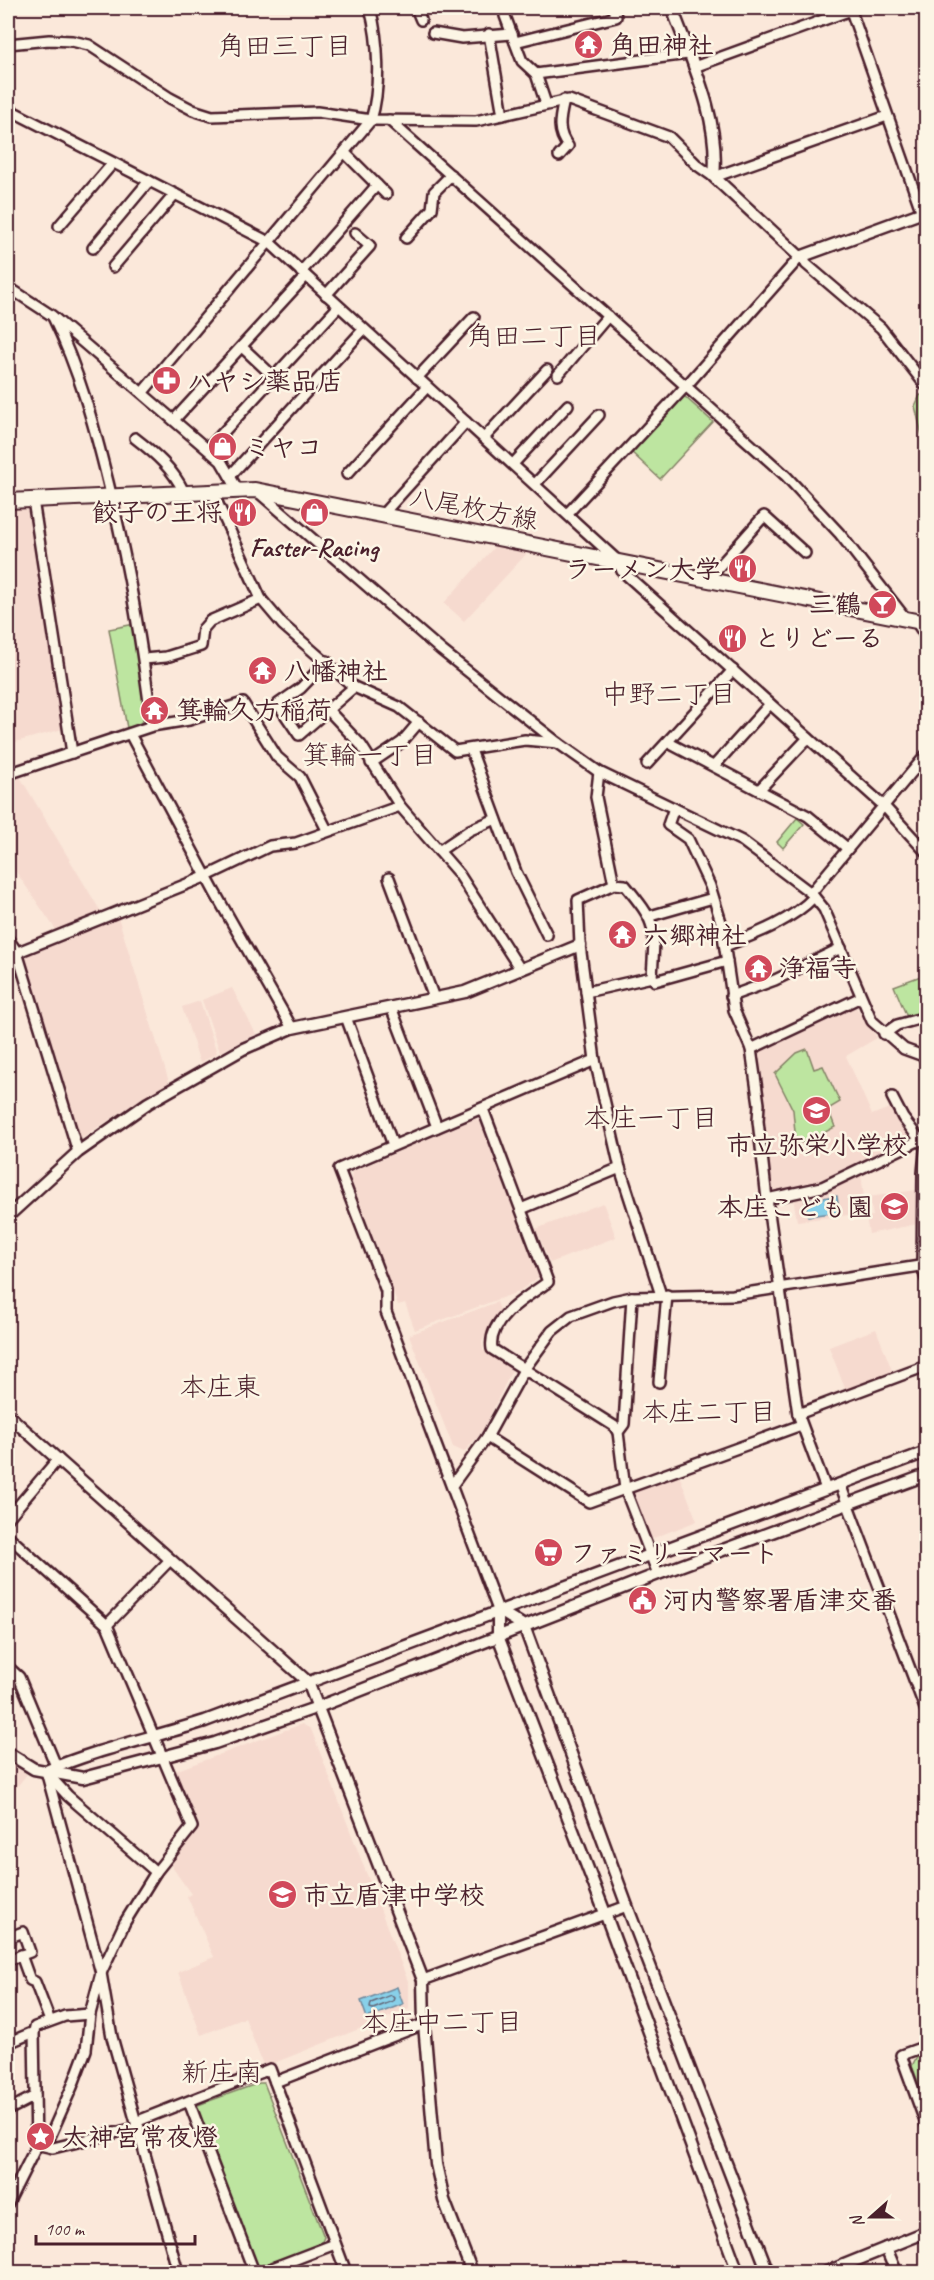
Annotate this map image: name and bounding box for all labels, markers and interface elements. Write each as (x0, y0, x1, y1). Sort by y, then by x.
district label: 角田三丁目 (218, 29, 353, 63)
temple icon: 角田神社 (573, 29, 605, 61)
place label: 角田神社 (610, 29, 714, 62)
district label: 角田二丁目 (467, 319, 602, 353)
pharmacy icon: ハヤシ薬品店 (150, 365, 182, 397)
place label: ハヤシ薬品店 (187, 365, 343, 398)
shop icon: ミヤコ (207, 431, 239, 463)
place label: ミヤコ (244, 431, 323, 464)
street label: 八尾枚方線 (407, 480, 541, 537)
place label: 餃子の王将 (92, 496, 222, 529)
restaurant icon: 餃子の王将 (227, 496, 259, 528)
shop icon: Faster-Racing (298, 497, 330, 529)
place label: Faster-Racing (250, 531, 381, 564)
place label: ラーメン大学 (565, 553, 721, 586)
restaurant icon: ラーメン大学 (726, 553, 758, 585)
place label: 三鶴 (809, 588, 861, 621)
bar icon: 三鶴 (866, 588, 898, 620)
restaurant icon: とりどーる (717, 622, 749, 654)
place label: とりどーる (754, 622, 884, 655)
temple icon: 八幡神社 (247, 655, 279, 687)
place label: 八幡神社 (284, 655, 388, 688)
district label: 中野二丁目 (602, 677, 737, 711)
temple icon: 箕輪久方稲荷 (139, 694, 171, 726)
place label: 箕輪久方稲荷 (176, 694, 332, 727)
district label: 箕輪一丁目 (303, 738, 438, 772)
temple icon: 六郷神社 (606, 919, 638, 951)
place label: 六郷神社 (643, 919, 747, 952)
temple icon: 浄福寺 (742, 952, 774, 984)
place label: 浄福寺 (779, 952, 857, 985)
school or university icon: 市立弥栄小学校 (801, 1095, 833, 1127)
district label: 本庄一丁目 (584, 1101, 719, 1135)
place label: 市立弥栄小学校 (726, 1129, 908, 1162)
place label: 本庄こども園 (717, 1191, 873, 1224)
school or university icon: 本庄こども園 (878, 1191, 910, 1223)
district label: 本庄東 (180, 1370, 261, 1404)
district label: 本庄二丁目 (642, 1395, 777, 1429)
supermarket icon: ファミリーマート (533, 1537, 565, 1569)
place label: ファミリーマート (570, 1537, 779, 1570)
public building icon: 河内警察署盾津交番 (626, 1584, 658, 1616)
place label: 河内警察署盾津交番 (663, 1584, 897, 1617)
school or university icon: 市立盾津中学校 (266, 1879, 298, 1911)
place label: 市立盾津中学校 (303, 1879, 485, 1912)
district label: 本庄中二丁目 (361, 2005, 523, 2039)
district label: 新庄南 (182, 2055, 263, 2089)
place icon: 太神宮常夜燈 (25, 2121, 57, 2153)
place label: 太神宮常夜燈 (62, 2121, 218, 2154)
north arrow (841, 2187, 901, 2247)
scale bar (36, 2208, 195, 2246)
text: N (846, 2211, 869, 2230)
text: 100 m (45, 2218, 86, 2240)

